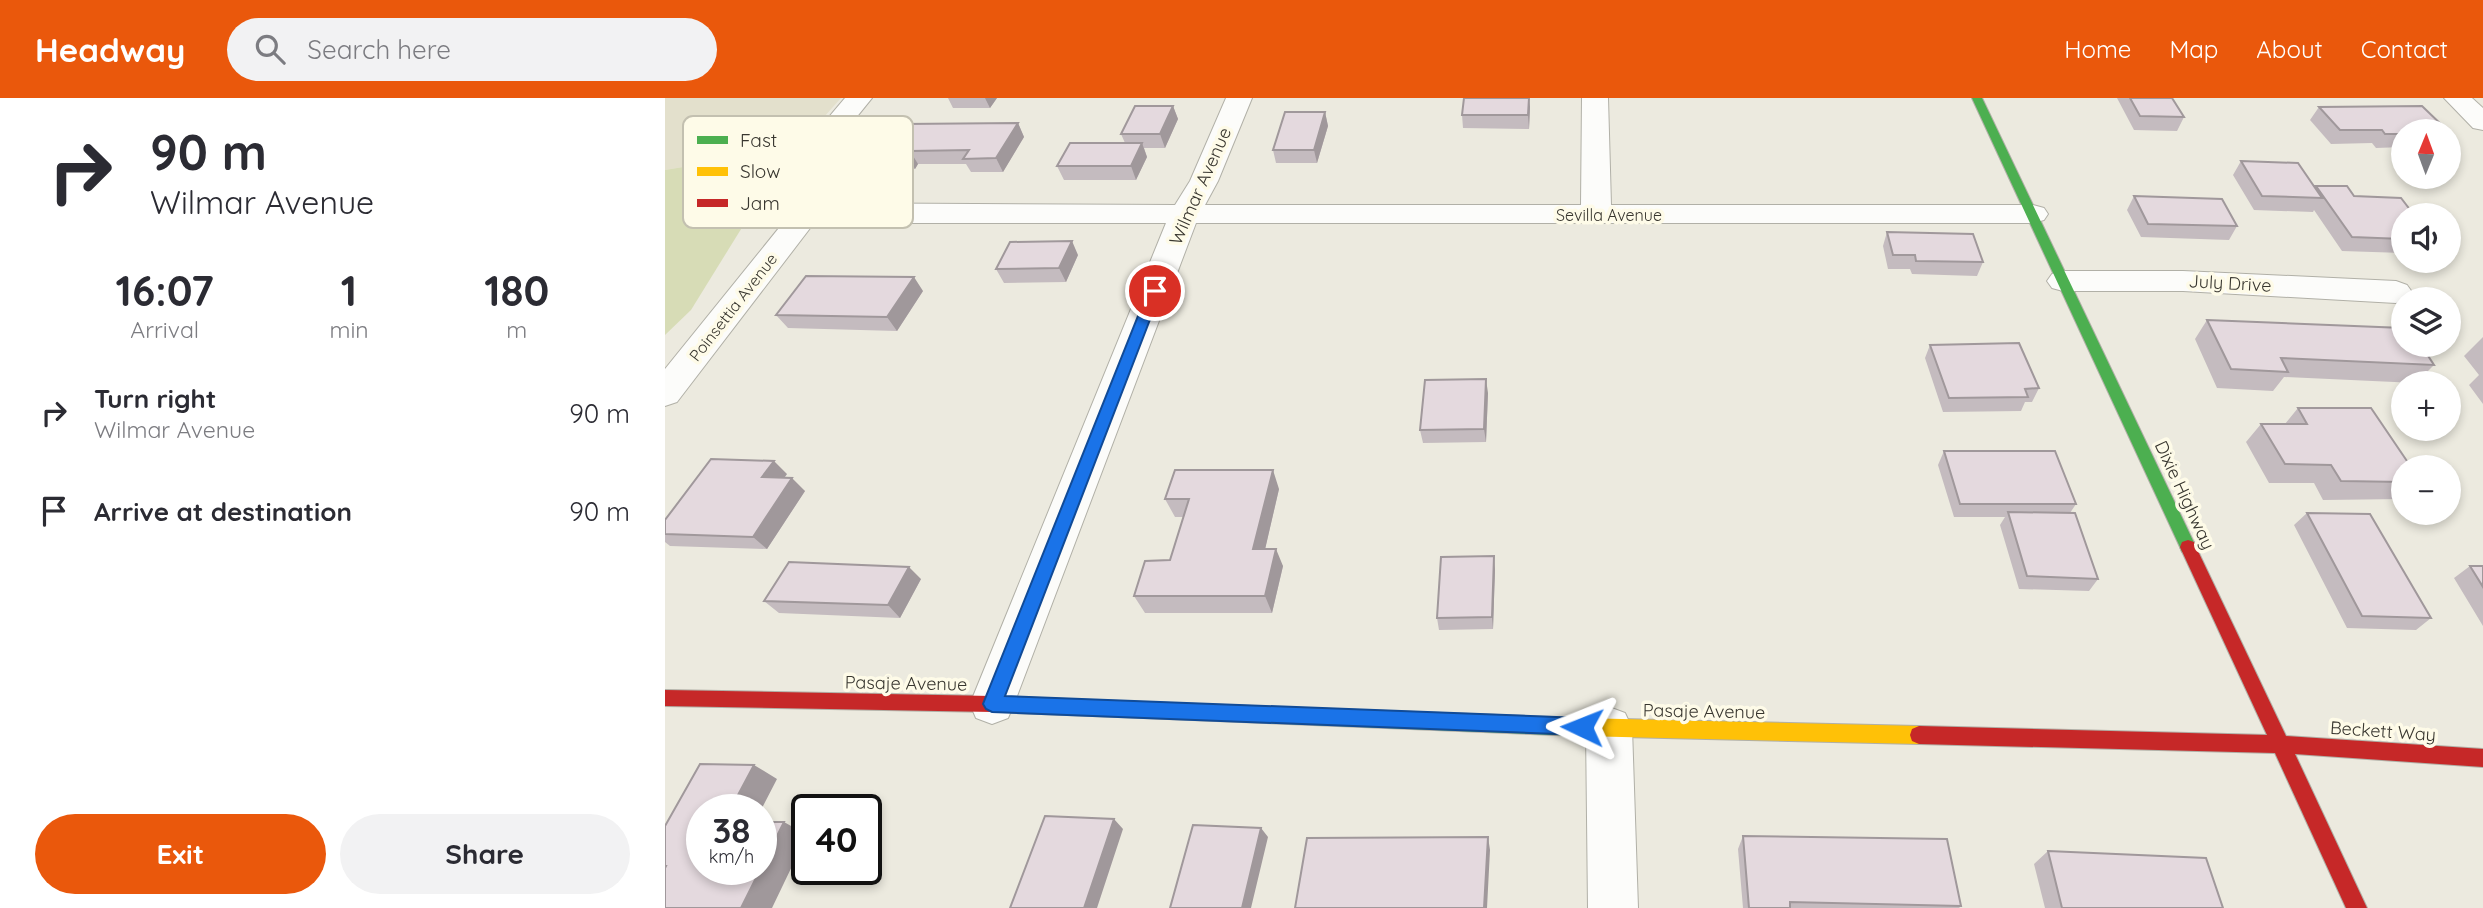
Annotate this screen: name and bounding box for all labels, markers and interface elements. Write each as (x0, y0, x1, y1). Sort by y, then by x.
search box (227, 18, 717, 81)
text: Headway (35, 29, 185, 70)
icon: search (251, 30, 289, 68)
text: Search here (307, 33, 451, 66)
text: Home (2064, 34, 2131, 64)
text: Map (2169, 34, 2218, 64)
text: About (2256, 34, 2323, 64)
text: Contact (2361, 34, 2448, 64)
legend (683, 116, 913, 228)
north arrow (2391, 119, 2461, 189)
map controls (2391, 119, 2461, 525)
text: 90 m (150, 121, 267, 182)
street label: Wilmar Avenue (1164, 124, 1236, 248)
icon: right (35, 126, 126, 217)
text: Fast (740, 128, 777, 152)
text: Slow (740, 159, 781, 183)
text: Wilmar Avenue (150, 182, 374, 222)
text: Jam (740, 191, 780, 215)
button: sound (2391, 203, 2461, 273)
street label: Sevilla Avenue (1556, 205, 1662, 225)
street label: Poinsettia Avenue (685, 249, 781, 365)
pin (1125, 261, 1185, 321)
text: 16:07 (116, 264, 214, 317)
text: 1 (341, 264, 357, 317)
text: 180 (484, 264, 549, 317)
street label: July Drive (2188, 269, 2272, 297)
icon: arrive (1136, 272, 1174, 310)
button: layers (2391, 287, 2461, 357)
text: Arrival (130, 315, 199, 344)
text: min (329, 315, 369, 344)
text: m (506, 315, 527, 344)
button: + (2391, 371, 2461, 441)
text: Turn right (94, 382, 216, 415)
icon: right (35, 394, 73, 432)
text: 90 m (569, 397, 630, 430)
text: Wilmar Avenue (94, 415, 255, 444)
street label: Dixie Highway (2150, 437, 2220, 553)
button: − (2391, 455, 2461, 525)
icon: arrive (35, 492, 73, 530)
text: Arrive at destination (94, 495, 352, 528)
text: 90 m (569, 495, 630, 528)
street label: Pasaje Avenue (845, 670, 967, 696)
position arrow (1545, 690, 1619, 764)
street label: Pasaje Avenue (1643, 698, 1765, 724)
street label: Beckett Way (2329, 716, 2437, 746)
speed limit sign: 40 (791, 794, 882, 885)
text: 38 (713, 808, 750, 852)
button: Exit (35, 814, 326, 894)
button: Share (340, 814, 630, 894)
text: km/h (709, 845, 754, 868)

